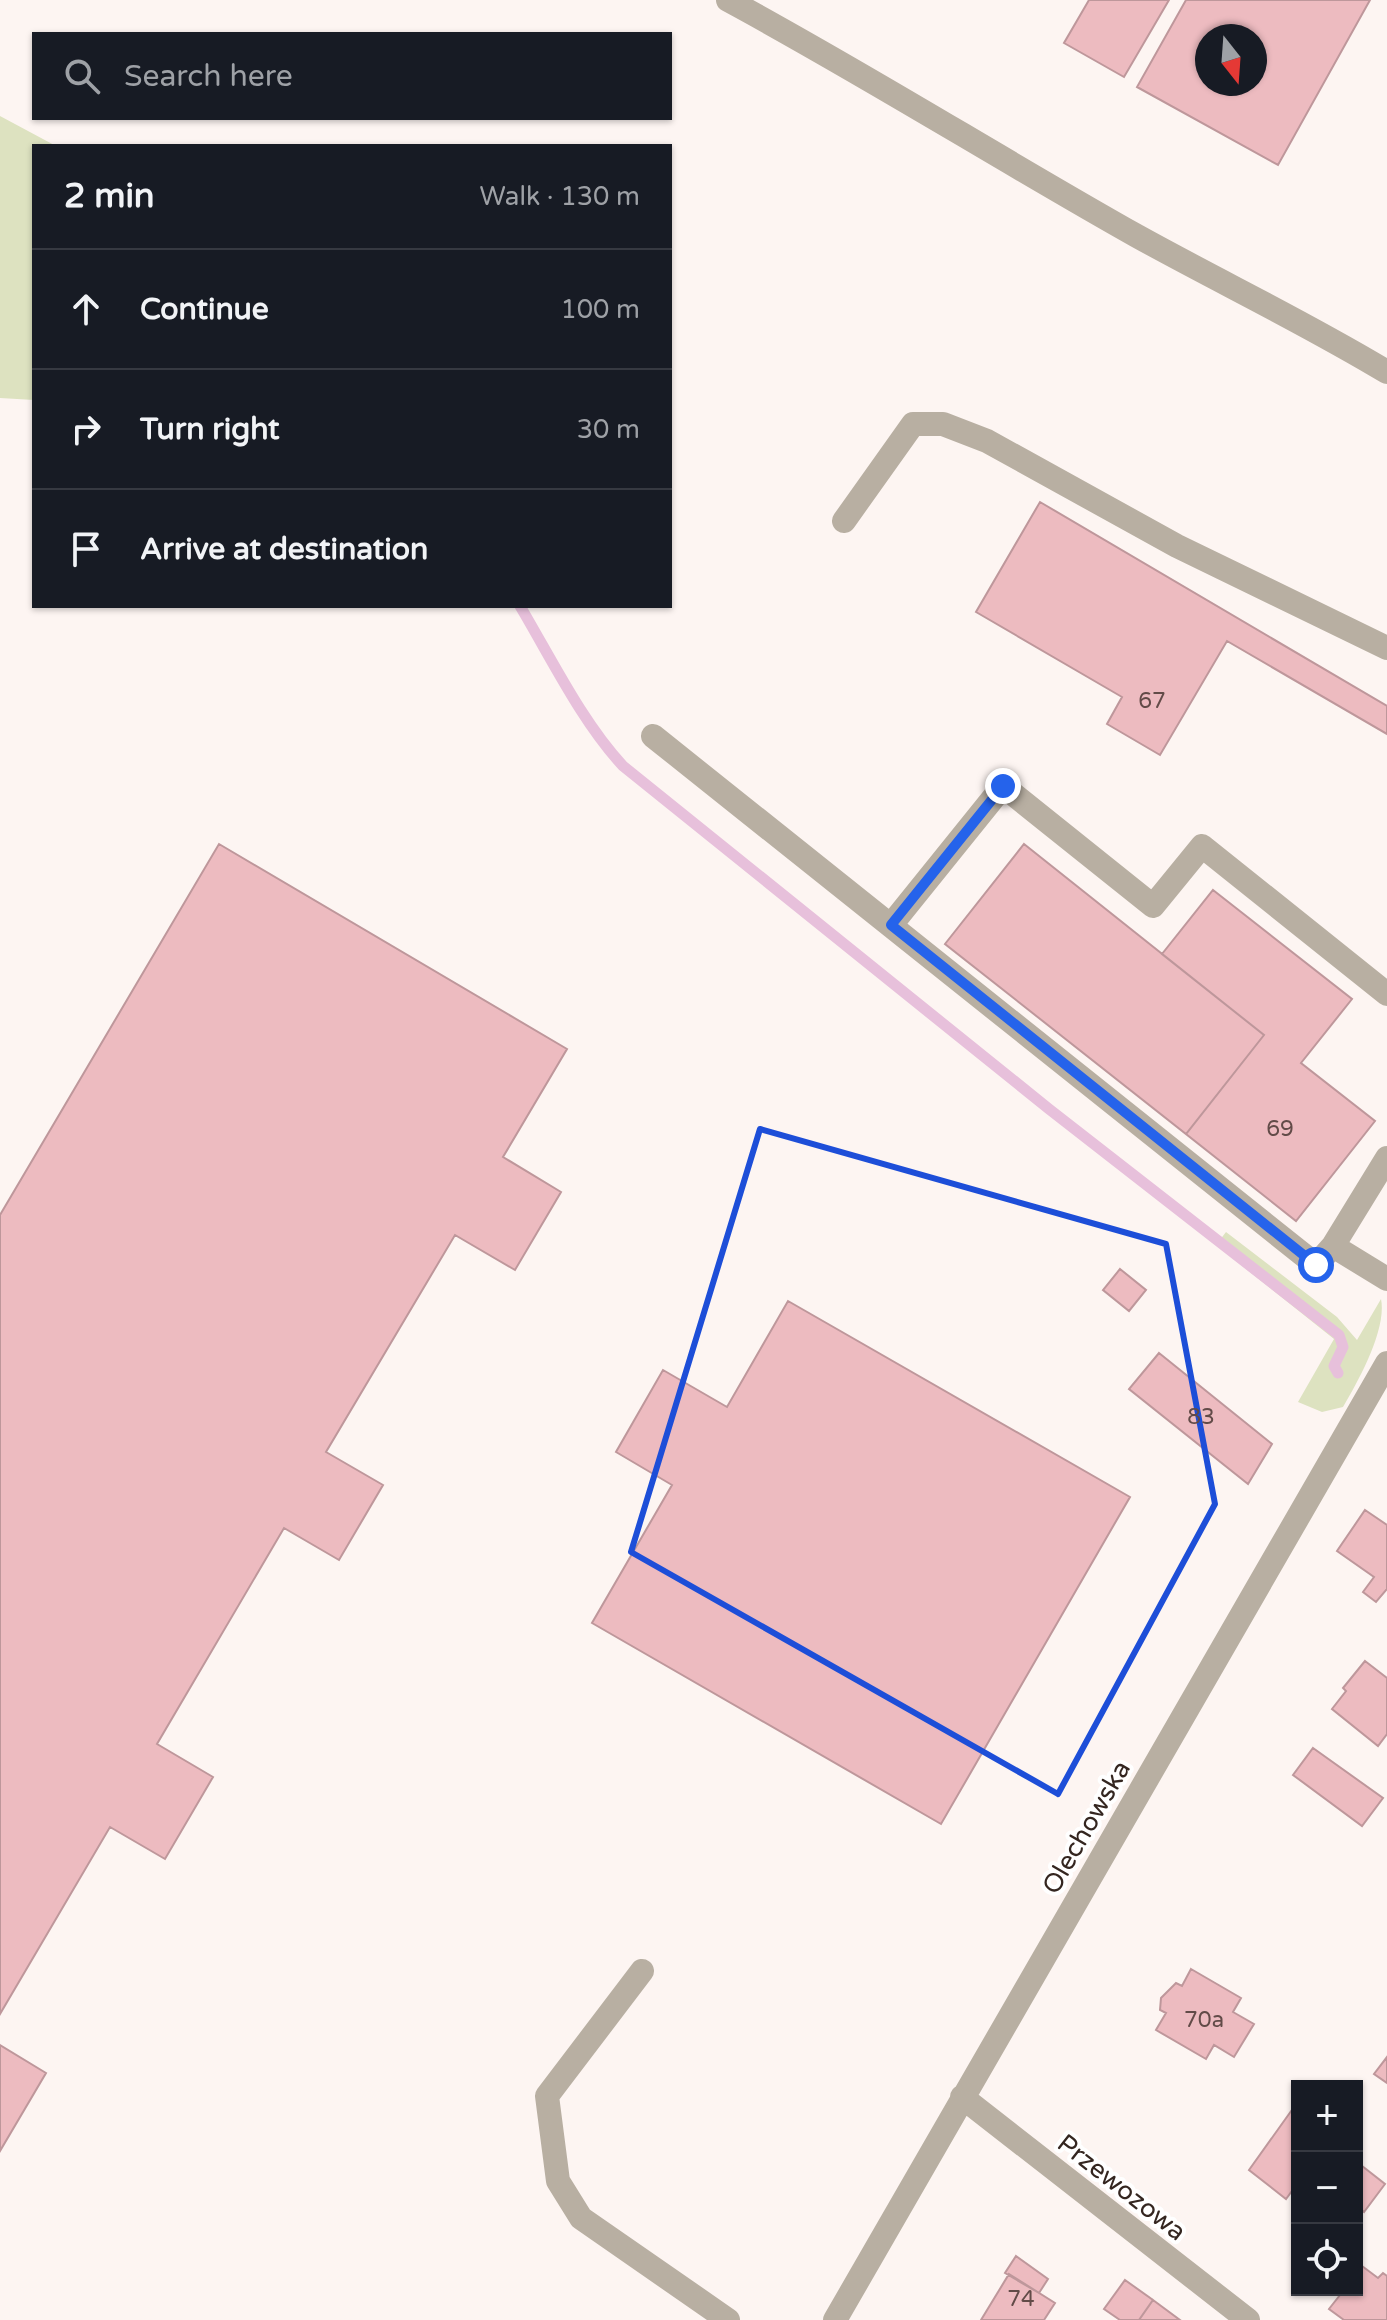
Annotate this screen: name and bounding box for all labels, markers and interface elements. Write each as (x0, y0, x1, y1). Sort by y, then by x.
north arrow (1195, 24, 1267, 96)
search box (32, 32, 672, 120)
icon: search (60, 54, 104, 98)
text: Search here (124, 58, 293, 95)
text: 2 min (64, 176, 155, 217)
text: Walk · 130 m (480, 181, 640, 212)
icon: ahead (64, 287, 108, 331)
text: Continue (140, 291, 269, 328)
text: 100 m (560, 294, 640, 325)
icon: right (64, 407, 108, 451)
text: Turn right (140, 411, 280, 448)
text: 30 m (577, 414, 640, 445)
icon: arrive (64, 527, 108, 571)
text: Arrive at destination (140, 531, 428, 568)
house number: 67 (1138, 688, 1166, 714)
route end (985, 768, 1021, 804)
house number: 69 (1266, 1116, 1294, 1142)
route start (1298, 1247, 1334, 1283)
house number: 83 (1187, 1404, 1215, 1430)
street label: Olechowska (1036, 1755, 1137, 1900)
house number: 70a (1184, 2007, 1224, 2033)
map controls (1291, 2080, 1363, 2296)
button: + (1291, 2080, 1363, 2152)
street label: Przewozowa (1051, 2128, 1192, 2247)
button: − (1291, 2152, 1363, 2224)
button: locate (1291, 2224, 1363, 2296)
house number: 74 (1007, 2286, 1035, 2312)

